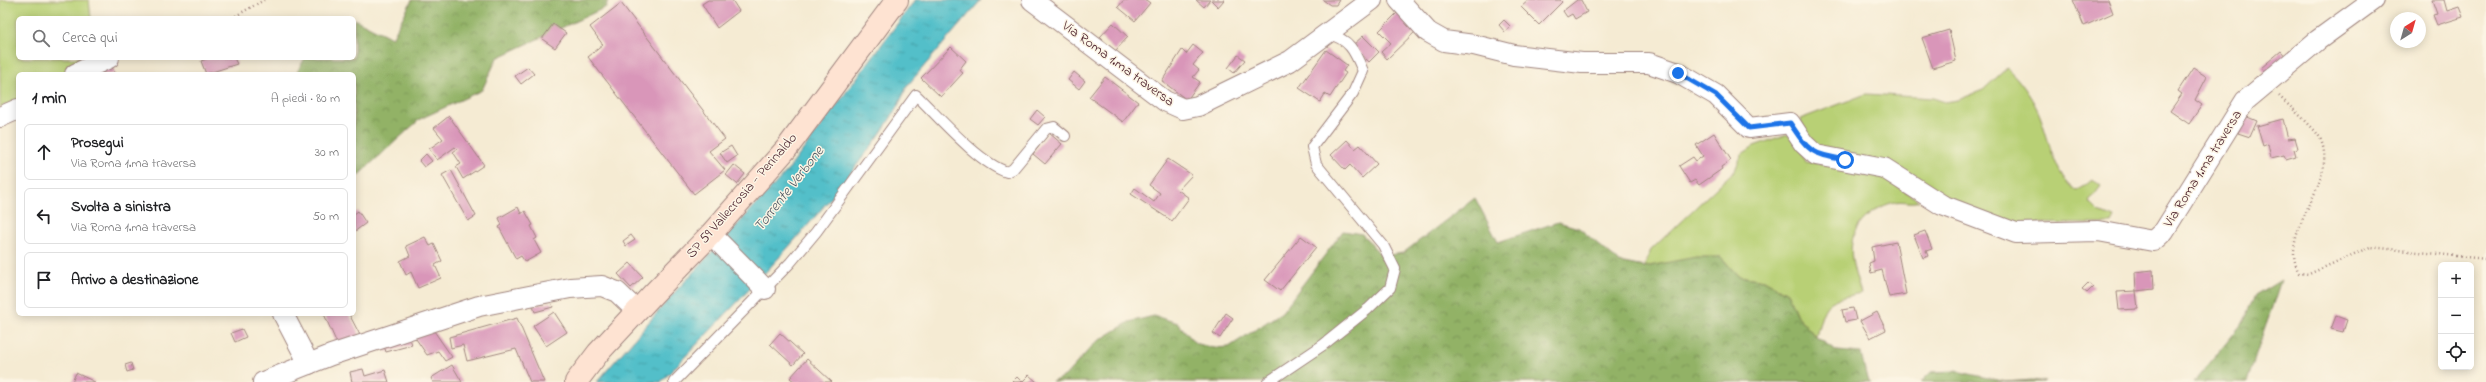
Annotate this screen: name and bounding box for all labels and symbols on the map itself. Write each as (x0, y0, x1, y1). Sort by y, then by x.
north arrow (2390, 12, 2426, 48)
street label: Via Roma 1.ma traversa (1057, 15, 1179, 112)
route end (1669, 64, 1687, 82)
street label: Via Roma 1.ma traversa (2158, 106, 2248, 233)
street label: SP 59 Vallecrosia - Perinaldo (682, 129, 802, 263)
water label: Torrente Verbone (749, 141, 830, 236)
route start (1836, 151, 1854, 169)

